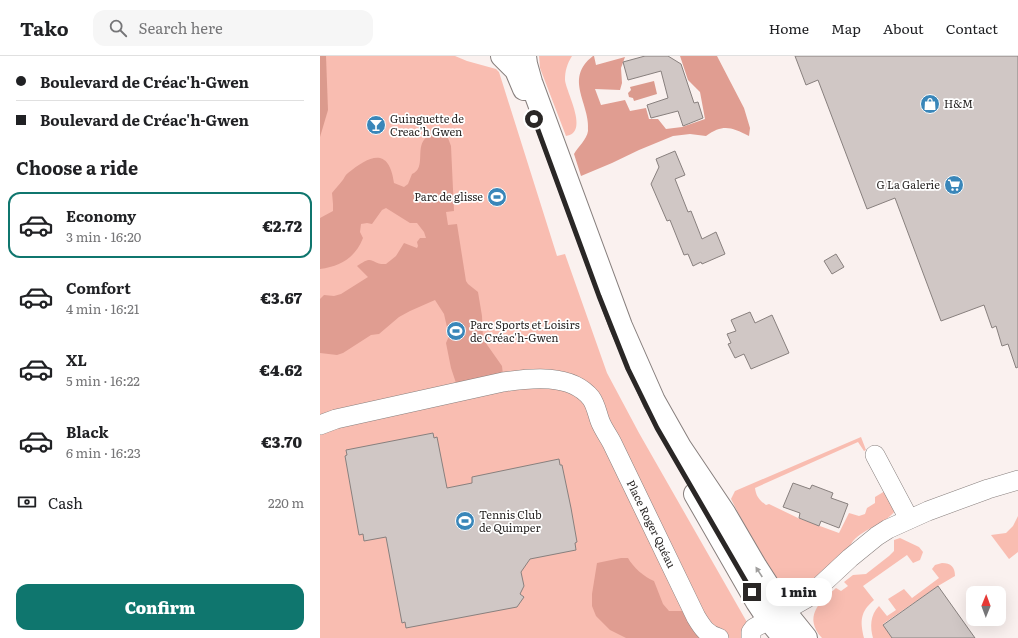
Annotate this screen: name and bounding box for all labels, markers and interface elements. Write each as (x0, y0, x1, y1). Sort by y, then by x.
search box (93, 10, 373, 46)
text: Tako (20, 14, 69, 42)
text: Search here (139, 16, 223, 39)
icon: search (107, 17, 129, 39)
text: Home (769, 18, 809, 38)
text: Map (831, 18, 861, 38)
text: About (883, 18, 924, 38)
text: Contact (946, 18, 998, 38)
text: Boulevard de Créac'h-Gwen (40, 70, 249, 93)
shop icon: H&M (919, 93, 941, 115)
place label: H&M (944, 95, 973, 111)
text: Boulevard de Créac'h-Gwen (40, 108, 249, 131)
place label: Guinguette de Creac'h Gwen (390, 110, 464, 139)
route start (525, 110, 543, 128)
bar icon: Guinguette de Creac'h Gwen (365, 114, 387, 136)
text: Choose a ride (16, 154, 138, 181)
supermarket icon: G La Galerie (943, 174, 965, 196)
place label: G La Galerie (876, 176, 940, 192)
sports icon: Parc de glisse (486, 186, 508, 208)
place label: Parc de glisse (414, 188, 483, 204)
text: Economy (66, 204, 136, 227)
icon: car (18, 207, 54, 243)
text: €2.72 (262, 214, 302, 237)
text: 3 min · 16:20 (66, 227, 141, 246)
text: Comfort (66, 276, 131, 299)
icon: car (18, 279, 54, 315)
text: €3.67 (261, 286, 302, 309)
text: 4 min · 16:21 (66, 299, 139, 318)
place label: Parc Sports et Loisirs de Créac'h-Gwen (470, 316, 580, 345)
sports icon: Parc Sports et Loisirs de Créac'h-Gwen (445, 320, 467, 342)
text: XL (66, 348, 87, 371)
icon: car (18, 351, 54, 387)
text: €4.62 (260, 358, 302, 381)
text: 5 min · 16:22 (66, 371, 140, 390)
text: Black (66, 420, 109, 443)
icon: car (18, 423, 54, 459)
text: €3.70 (261, 430, 302, 453)
text: 6 min · 16:23 (66, 443, 141, 462)
street label: Place Roger Quéau (624, 477, 680, 570)
icon: cash (16, 491, 38, 513)
text: Cash (48, 491, 83, 514)
text: 220 m (268, 493, 304, 512)
place label: Tennis Club de Quimper (479, 506, 542, 535)
sports icon: Tennis Club de Quimper (454, 510, 476, 532)
one-way arrow (755, 567, 763, 577)
callout: 1 min (766, 578, 832, 606)
text: 1 min (781, 582, 817, 601)
route end (743, 583, 761, 601)
button: Confirm (16, 584, 304, 630)
north arrow (966, 586, 1006, 626)
map controls (966, 586, 1006, 626)

